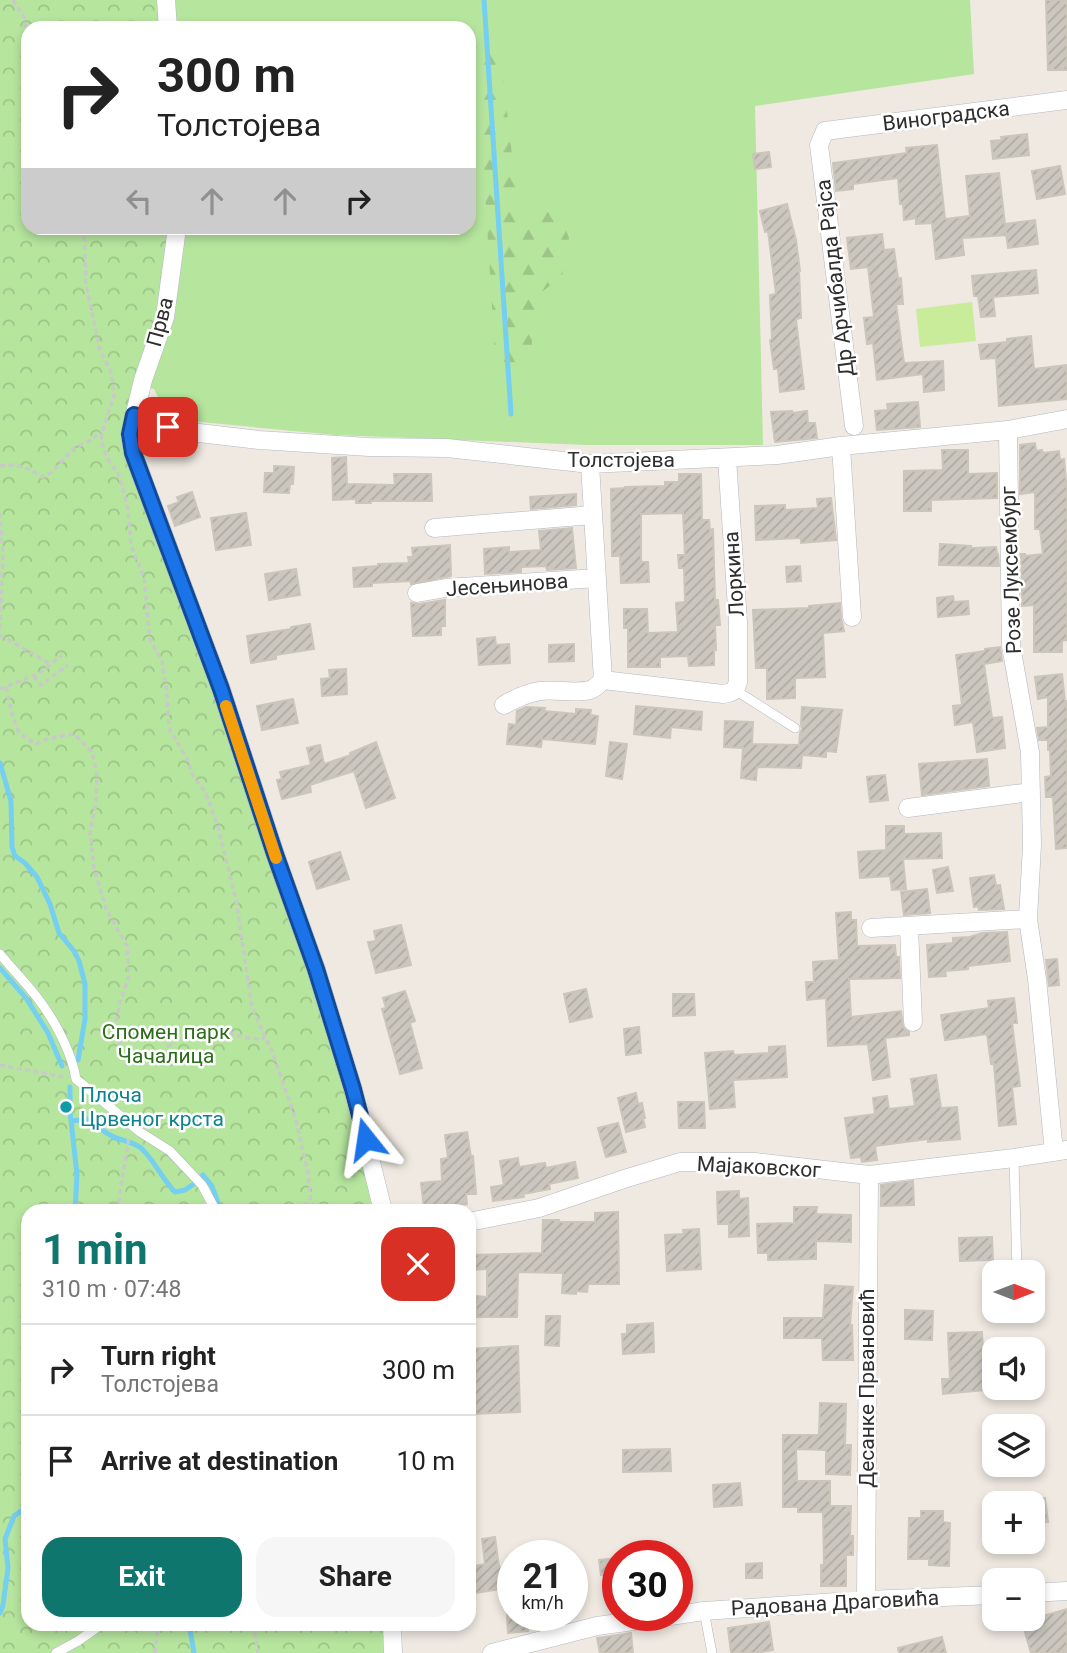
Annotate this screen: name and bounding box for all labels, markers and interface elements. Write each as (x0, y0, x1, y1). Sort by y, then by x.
text: 300 m (157, 47, 296, 104)
icon: right (42, 49, 133, 140)
street label: Виноградска (881, 96, 1011, 136)
text: Толстојева (157, 106, 321, 144)
street label: Др Арчибалда Рајса (811, 178, 859, 378)
icon: left (120, 182, 158, 220)
icon: ahead (193, 182, 231, 220)
icon: ahead (266, 182, 304, 220)
icon: right (339, 182, 377, 220)
street label: Прва (142, 295, 178, 349)
pin (138, 397, 198, 457)
icon: arrive (149, 408, 187, 446)
street label: Толстојева (567, 448, 675, 472)
street label: Розе Луксембург (996, 485, 1026, 654)
street label: Лоркина (719, 530, 749, 618)
street label: Јесењинова (445, 569, 569, 601)
park label: Спомен парк Чачалица (102, 1020, 231, 1068)
place label: Плоча Црвеног крста (80, 1083, 224, 1131)
marker: Плоча Црвеног крста (58, 1099, 74, 1115)
position arrow (329, 1102, 403, 1176)
street label: Мајаковског (696, 1152, 822, 1182)
text: 1 min (42, 1225, 148, 1274)
button: close (381, 1227, 455, 1301)
north arrow (982, 1260, 1045, 1323)
map controls (982, 1260, 1045, 1631)
text: 310 m · 07:48 (42, 1276, 181, 1303)
street label: Десанке Првановић (855, 1288, 879, 1488)
button: sound (982, 1337, 1045, 1400)
text: Turn right (101, 1341, 216, 1371)
icon: right (42, 1351, 80, 1389)
text: 300 m (382, 1355, 455, 1385)
text: Толстојева (101, 1371, 219, 1398)
button: layers (982, 1414, 1045, 1477)
icon: arrive (42, 1442, 80, 1480)
text: Arrive at destination (101, 1446, 338, 1476)
text: 10 m (397, 1446, 455, 1476)
button: + (982, 1491, 1045, 1554)
button: Exit (42, 1537, 242, 1617)
button: Share (256, 1537, 455, 1617)
speed limit sign: 30 (602, 1540, 693, 1631)
text: 21 (522, 1556, 563, 1597)
button: − (982, 1568, 1045, 1631)
street label: Радована Драговића (730, 1586, 940, 1620)
text: km/h (521, 1592, 564, 1613)

